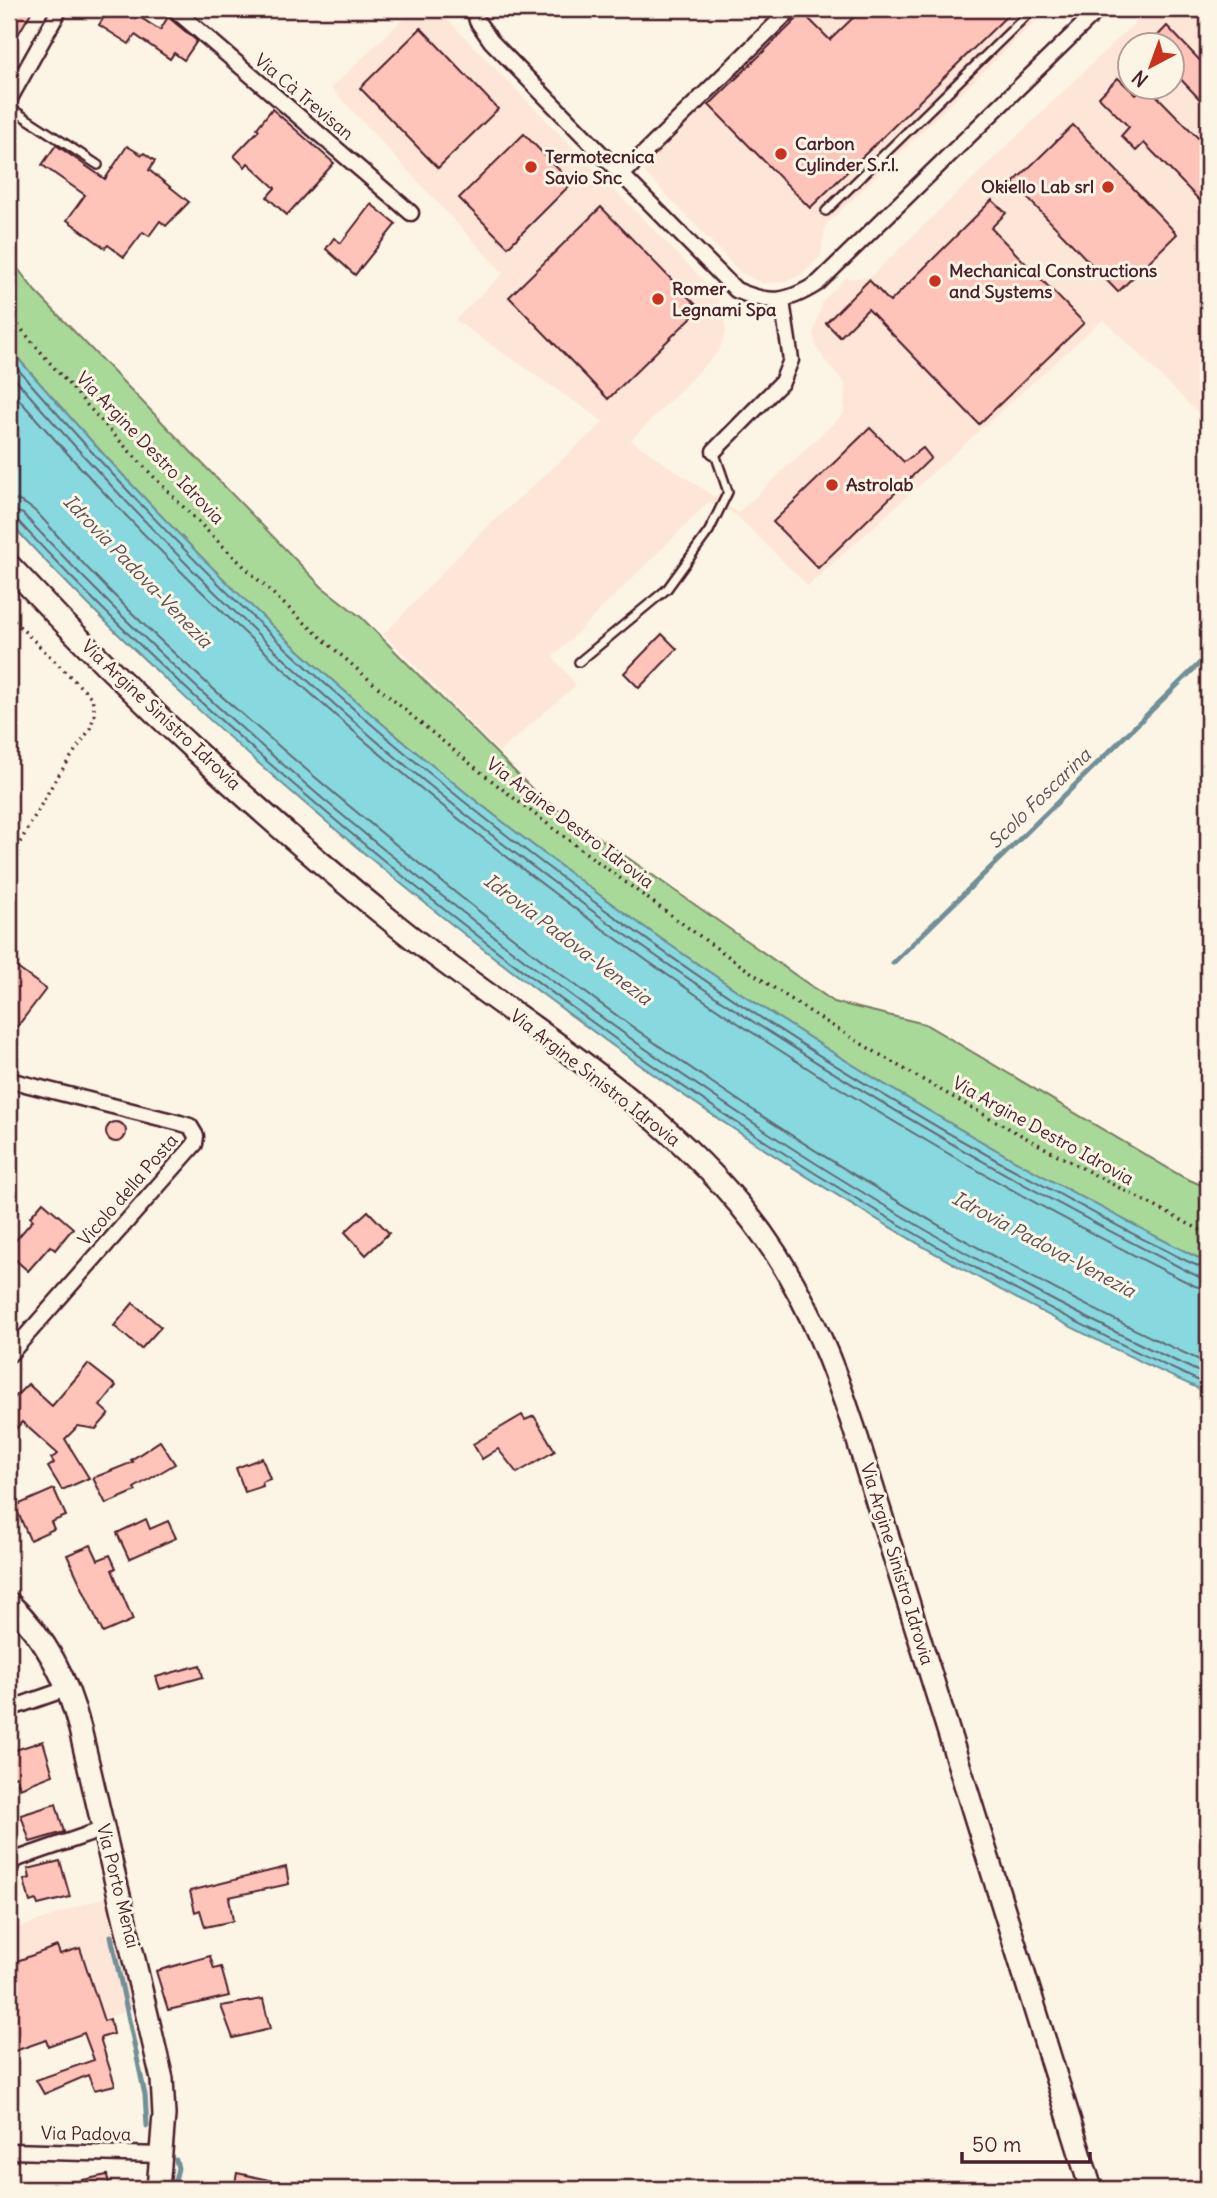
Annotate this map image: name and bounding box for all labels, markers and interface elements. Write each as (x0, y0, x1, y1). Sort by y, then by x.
north arrow (1116, 32, 1186, 102)
street label: Via Cà Trevisan (250, 48, 359, 145)
text: N (1127, 65, 1153, 92)
place label: Carbon Cylinder S.r.l. (795, 132, 899, 176)
place label: Termotecnica Savio Snc (545, 145, 654, 189)
marker: Carbon Cylinder S.r.l. (773, 146, 789, 162)
marker: Termotecnica Savio Snc (523, 159, 539, 175)
place label: Okiello Lab srl (981, 175, 1094, 198)
marker: Okiello Lab srl (1100, 179, 1116, 195)
place label: Mechanical Constructions and Systems (949, 259, 1157, 303)
marker: Mechanical Constructions and Systems (927, 273, 943, 289)
place label: Romer Legnami Spa (672, 277, 776, 321)
marker: Romer Legnami Spa (650, 291, 666, 307)
street label: Via Argine Destro Idrovia (71, 366, 229, 529)
place label: Astrolab (846, 473, 913, 496)
marker: Astrolab (824, 477, 840, 493)
water label: Idrovia Padova-Venezia (59, 489, 218, 653)
street label: Via Argine Sinistro Idrovia (77, 635, 246, 795)
water label: Scolo Foscarina (983, 742, 1096, 853)
street label: Via Argine Destro Idrovia (482, 752, 659, 893)
water label: Idrovia Padova-Venezia (479, 868, 658, 1011)
street label: Via Argine Sinistro Idrovia (506, 1004, 685, 1151)
street label: Via Argine Destro Idrovia (949, 1071, 1138, 1190)
street label: Vicolo della Posta (73, 1129, 182, 1250)
water label: Idrovia Padova-Venezia (948, 1186, 1141, 1303)
street label: Via Argine Sinistro Idrovia (856, 1460, 939, 1668)
street label: Via Porto Menai (92, 1821, 145, 1950)
street label: Via Padova (41, 2121, 131, 2146)
scale bar (962, 2121, 1089, 2165)
text: 50 m (972, 2131, 1021, 2158)

